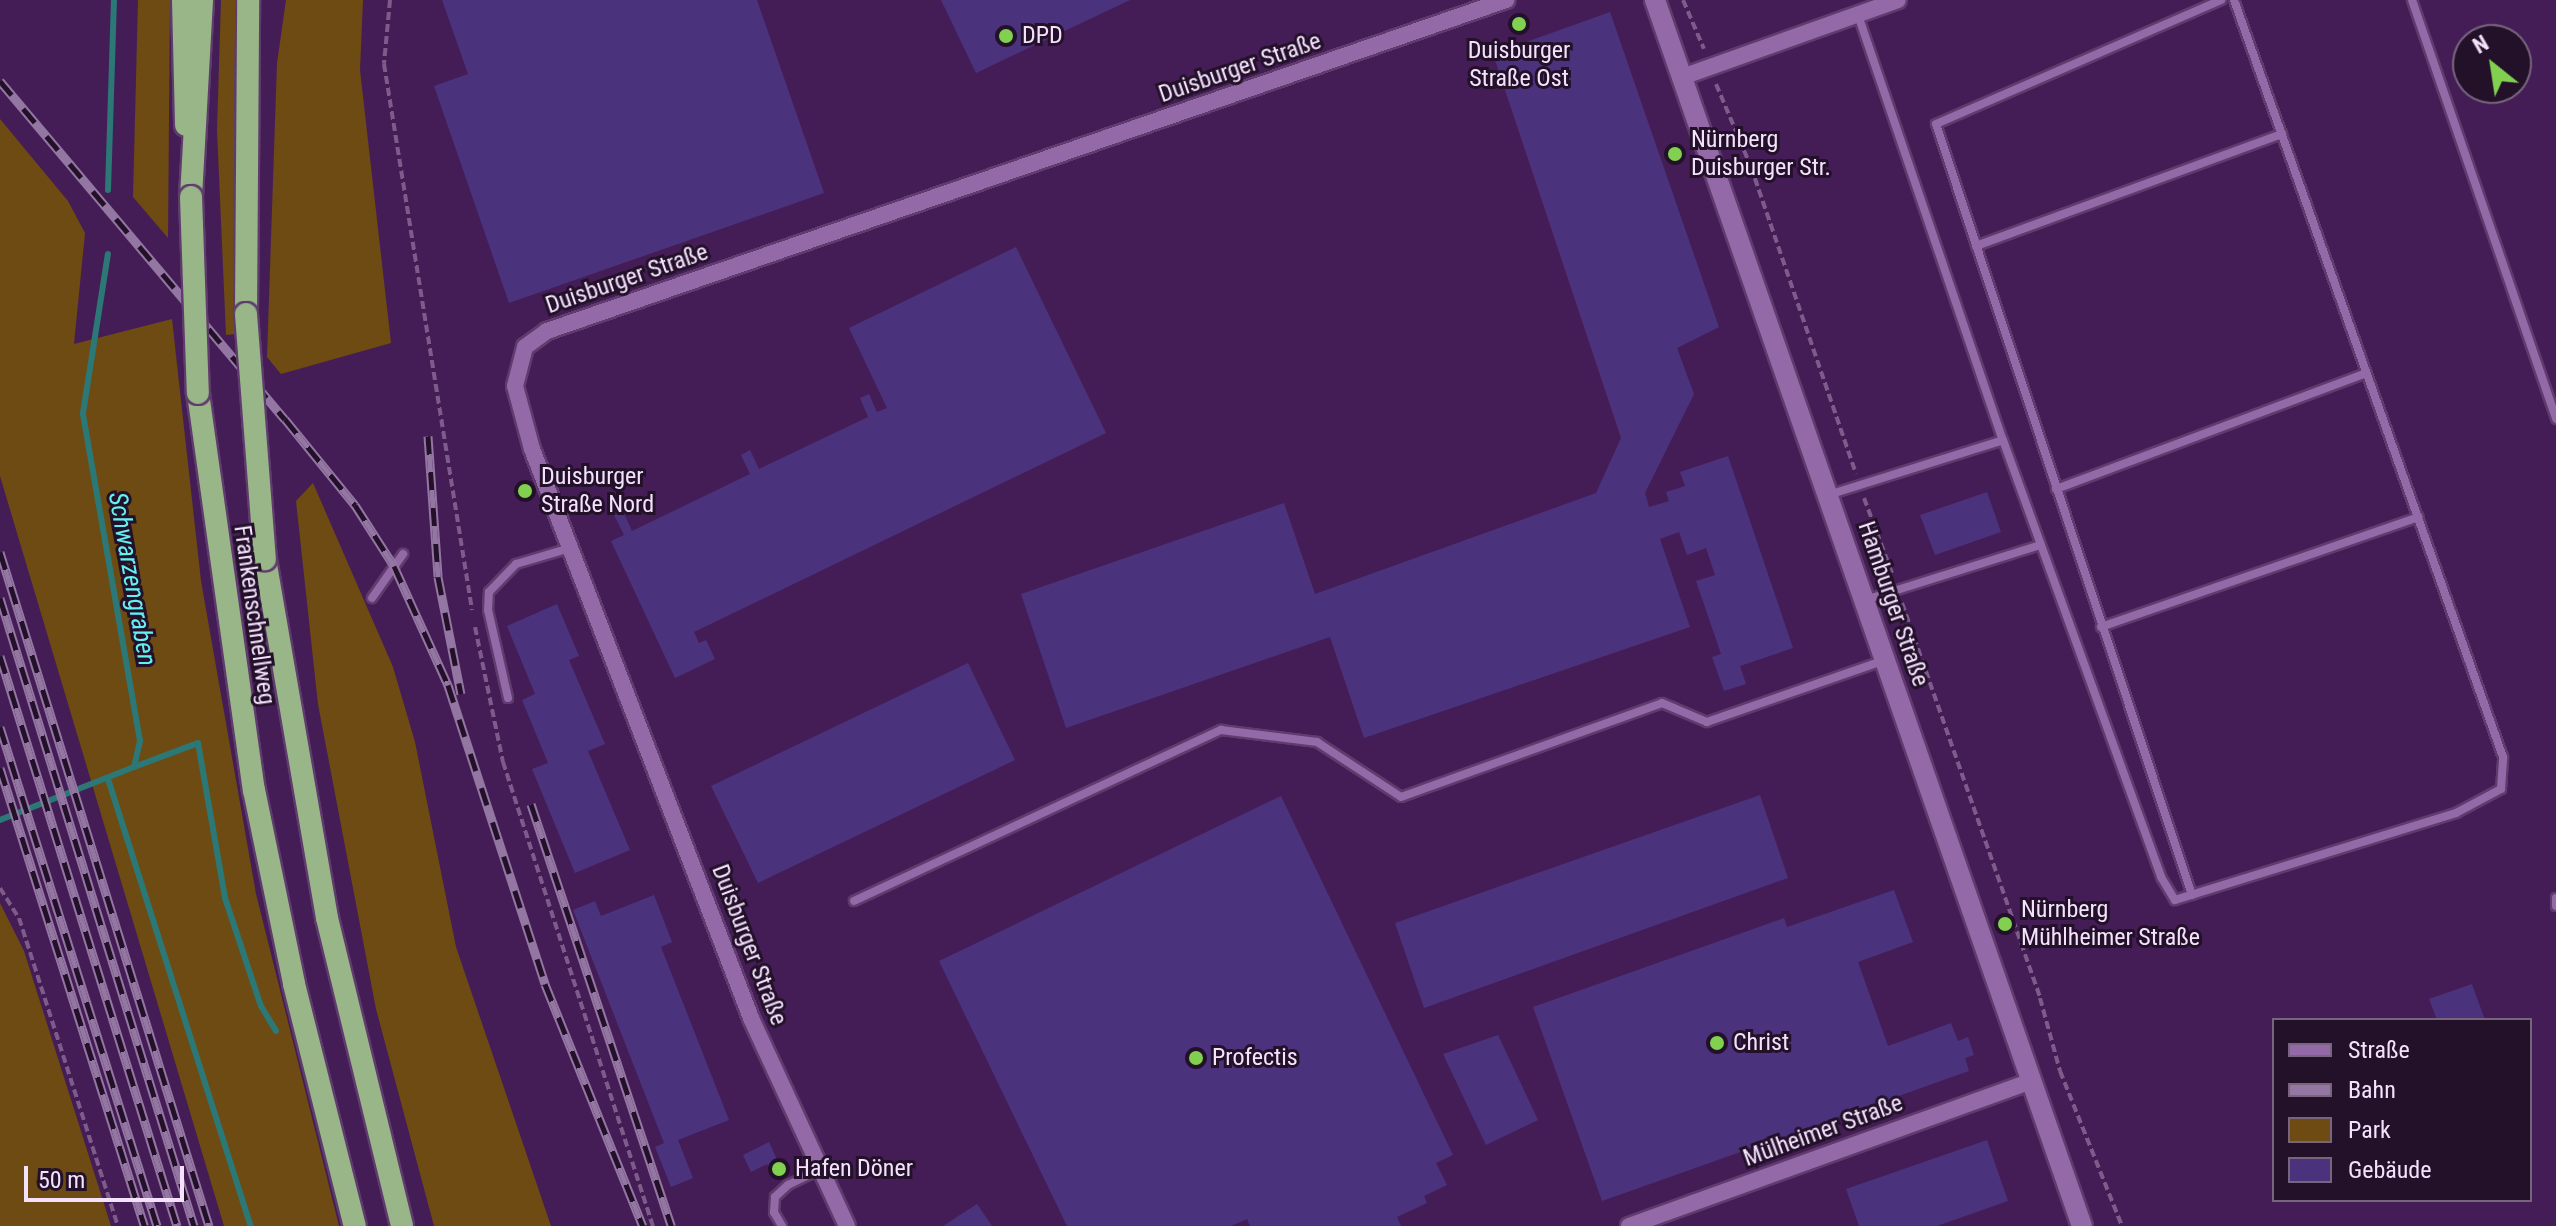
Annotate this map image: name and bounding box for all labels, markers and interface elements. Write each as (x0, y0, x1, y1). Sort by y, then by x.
marker: Duisburger Straße Ost (1510, 15, 1528, 33)
place label: DPD (1022, 22, 1063, 50)
north arrow (2452, 24, 2532, 104)
marker: DPD (997, 27, 1015, 45)
street label: Duisburger Straße (1155, 27, 1325, 109)
text: N (2469, 30, 2493, 59)
place label: Duisburger Straße Ost (1468, 37, 1570, 93)
place label: Nürnberg Duisburger Str. (1691, 126, 1831, 182)
marker: Nürnberg Duisburger Str. (1666, 145, 1684, 163)
street label: Duisburger Straße (542, 238, 712, 320)
place label: Duisburger Straße Nord (541, 463, 654, 519)
marker: Duisburger Straße Nord (516, 482, 534, 500)
water label: Schwarzengraben (101, 490, 163, 668)
street label: Hamburger Straße (1851, 518, 1935, 690)
street label: Frankenschnellweg (227, 523, 281, 707)
street label: Duisburger Straße (705, 861, 793, 1029)
place label: Nürnberg Mühlheimer Straße (2021, 896, 2200, 952)
marker: Nürnberg Mühlheimer Straße (1996, 915, 2014, 933)
legend (2272, 1018, 2532, 1202)
place label: Christ (1733, 1029, 1789, 1057)
marker: Christ (1708, 1034, 1726, 1052)
text: Straße (2348, 1036, 2410, 1064)
place label: Profectis (1212, 1044, 1298, 1072)
marker: Profectis (1187, 1049, 1205, 1067)
text: Bahn (2348, 1076, 2396, 1104)
street label: Mülheimer Straße (1739, 1089, 1907, 1173)
text: Park (2348, 1116, 2391, 1144)
scale bar (28, 1150, 188, 1200)
place label: Hafen Döner (795, 1155, 913, 1183)
text: Gebäude (2348, 1156, 2432, 1184)
marker: Hafen Döner (770, 1160, 788, 1178)
text: 50 m (38, 1166, 85, 1194)

